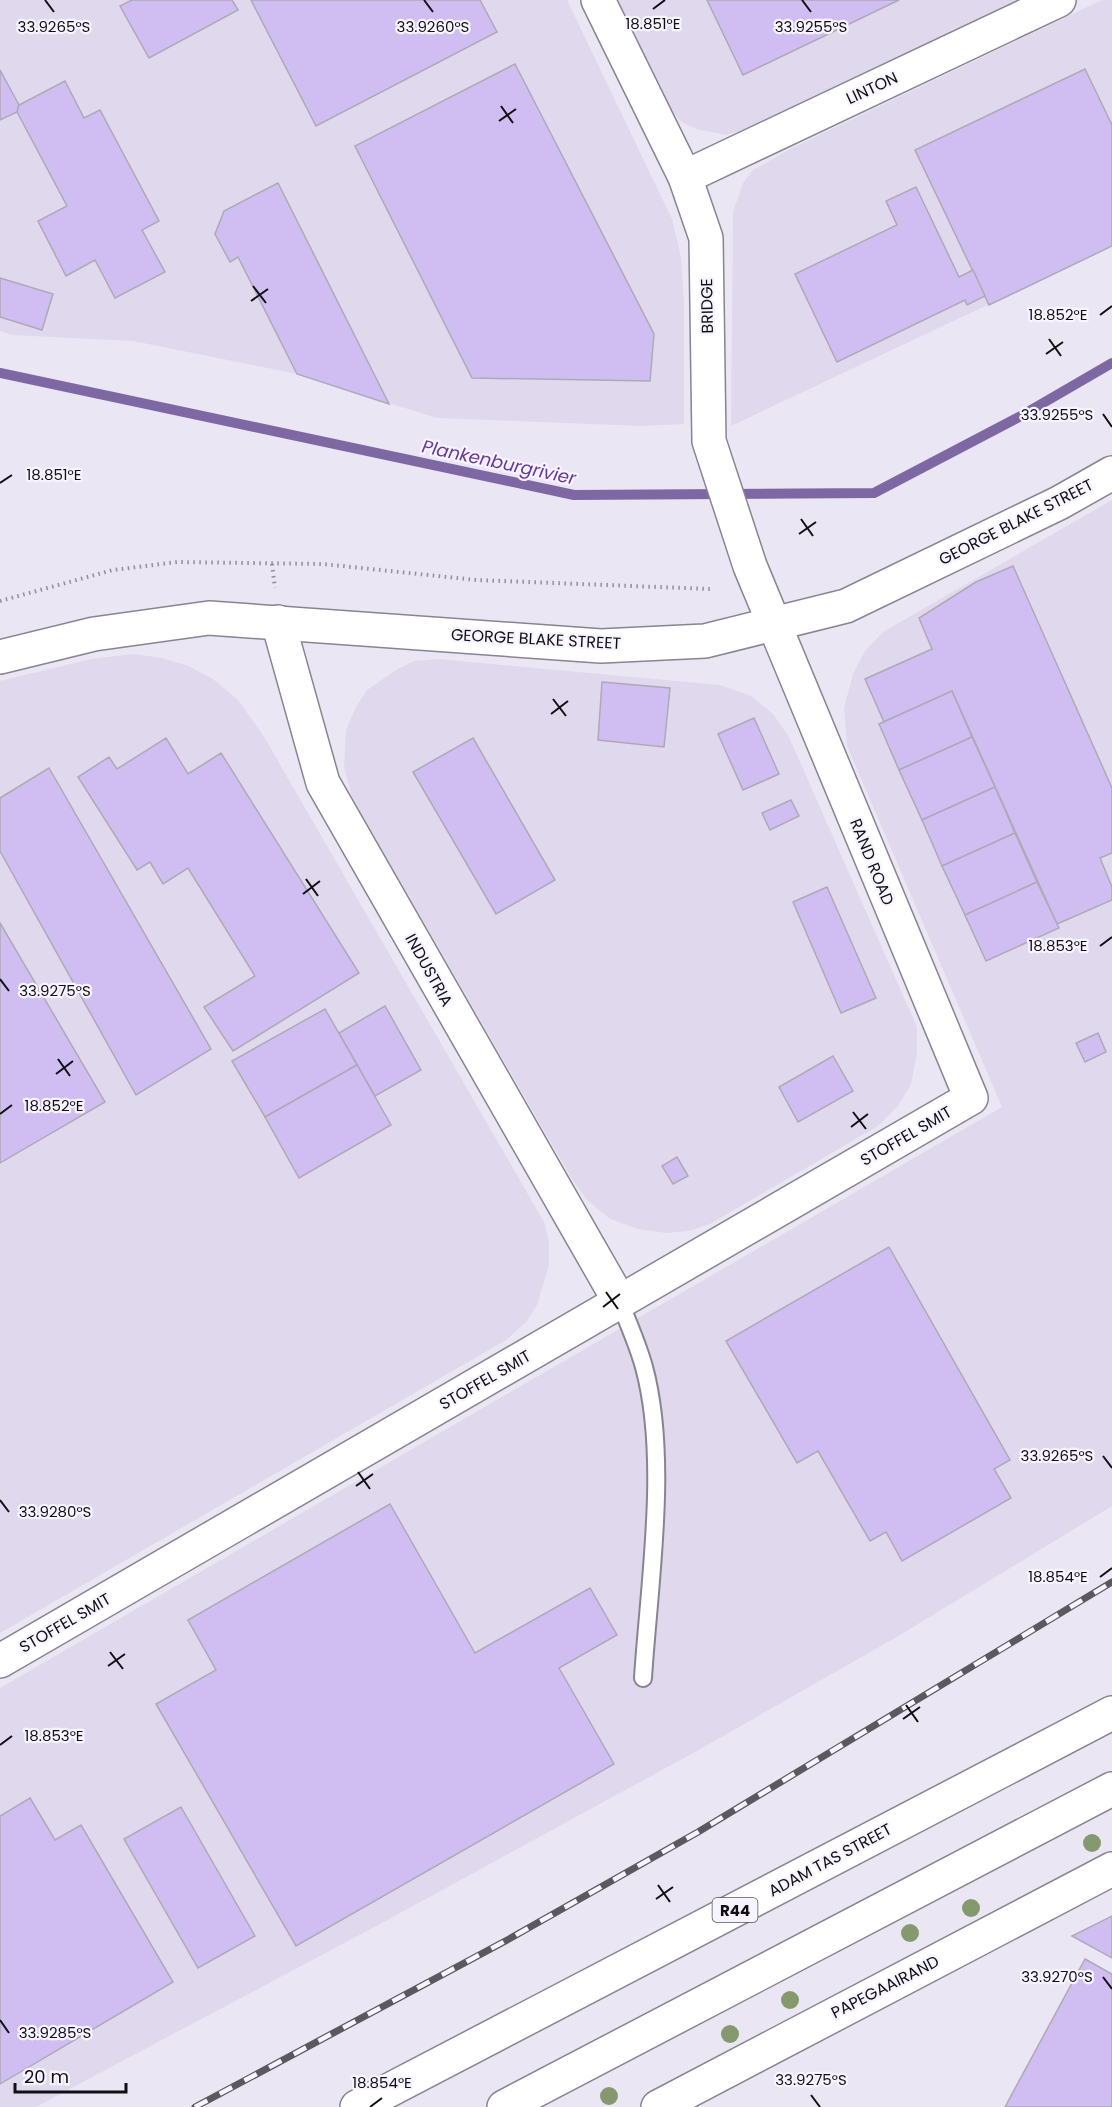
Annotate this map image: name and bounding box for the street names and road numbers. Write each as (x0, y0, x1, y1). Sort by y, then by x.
street label: LINTON (842, 66, 902, 110)
street label: BRIDGE (695, 278, 719, 334)
street label: GEORGE BLAKE STREET (935, 473, 1097, 571)
street label: GEORGE BLAKE STREET (450, 623, 622, 655)
street label: RAND ROAD (844, 815, 900, 909)
street label: INDUSTRIA (400, 930, 459, 1011)
street label: STOFFEL SMIT (856, 1100, 956, 1171)
street label: STOFFEL SMIT (435, 1344, 535, 1415)
street label: STOFFEL SMIT (15, 1587, 115, 1658)
street label: ADAM TAS STREET (764, 1818, 896, 1902)
road number: R44 (712, 1898, 758, 1922)
street label: PAPEGAAIRAND (827, 1950, 943, 2024)

